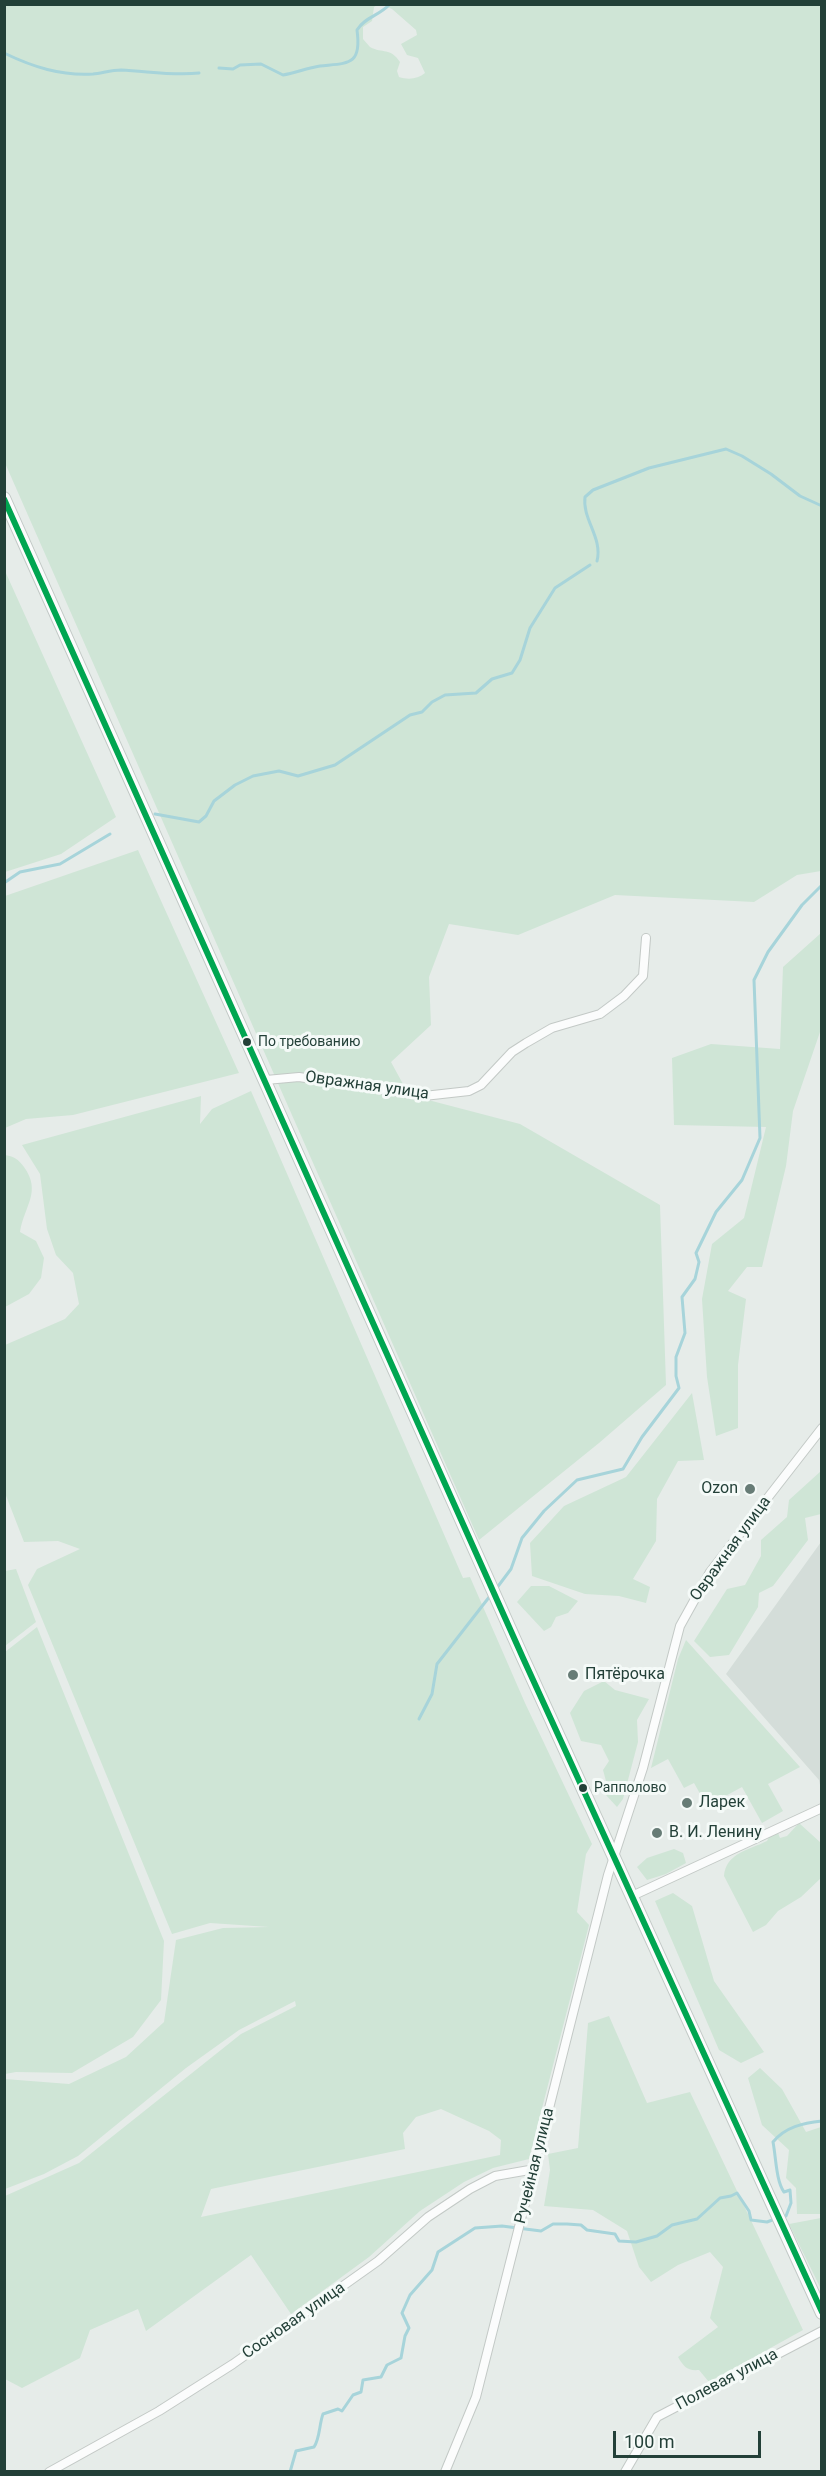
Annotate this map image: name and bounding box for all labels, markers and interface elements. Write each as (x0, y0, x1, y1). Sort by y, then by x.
place label: По требованию (258, 1034, 360, 1050)
marker: По требованию (241, 1036, 253, 1048)
street label: Овражная улица (304, 1068, 430, 1104)
place label: Ozon (701, 1479, 738, 1499)
marker: Ozon (743, 1482, 757, 1496)
street label: Овражная улица (687, 1493, 775, 1605)
place label: Пятёрочка (585, 1665, 665, 1685)
marker: Пятёрочка (566, 1668, 580, 1682)
place label: Рапполово (594, 1780, 666, 1796)
marker: Рапполово (577, 1782, 589, 1794)
place label: Ларек (699, 1793, 745, 1813)
marker: Ларек (680, 1796, 694, 1810)
place label: В. И. Ленину (669, 1823, 762, 1843)
marker: В. И. Ленину (650, 1826, 664, 1840)
street label: Ручейная улица (511, 2106, 559, 2226)
street label: Сосновая улица (239, 2278, 349, 2364)
street label: Полевая улица (673, 2345, 781, 2415)
scale bar (616, 2419, 764, 2457)
text: 100 m (624, 2431, 675, 2452)

